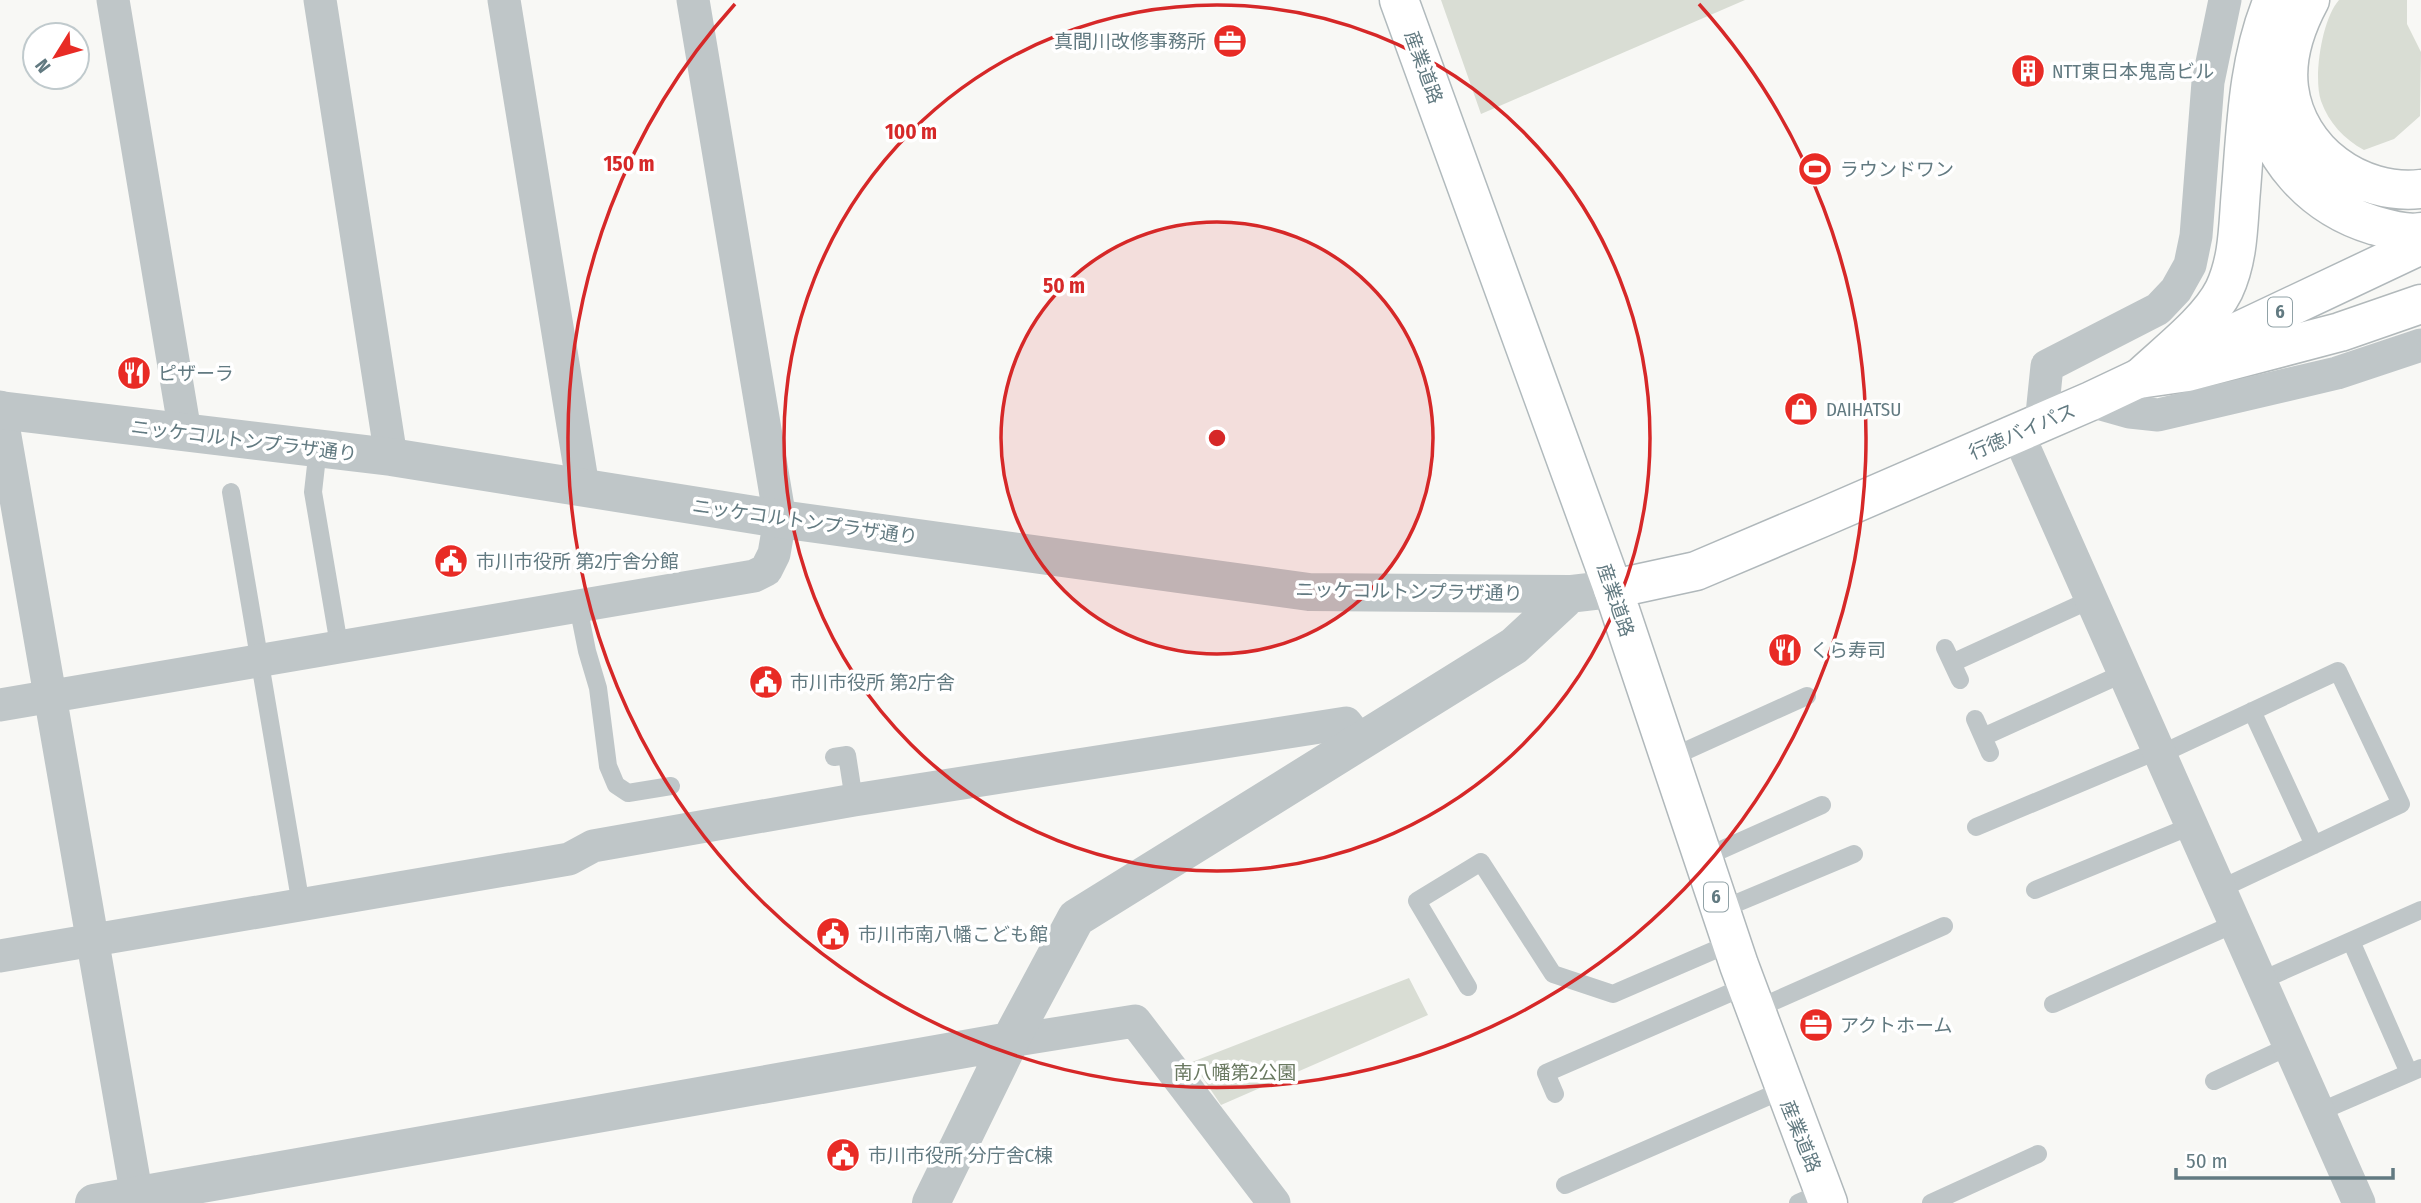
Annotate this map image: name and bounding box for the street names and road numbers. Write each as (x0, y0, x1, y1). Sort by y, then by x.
street label: 産業道路 (1400, 28, 1447, 107)
road number: 6 (2268, 298, 2292, 326)
street label: 行徳バイパス (1965, 399, 2079, 464)
street label: ニッケコルトンプラザ通り (130, 415, 358, 466)
street label: ニッケコルトンプラザ通り (691, 494, 919, 549)
street label: 産業道路 (1592, 560, 1639, 640)
street label: ニッケコルトンプラザ通り (1295, 578, 1523, 605)
road number: 6 (1704, 882, 1728, 912)
street label: 産業道路 (1776, 1097, 1825, 1176)

